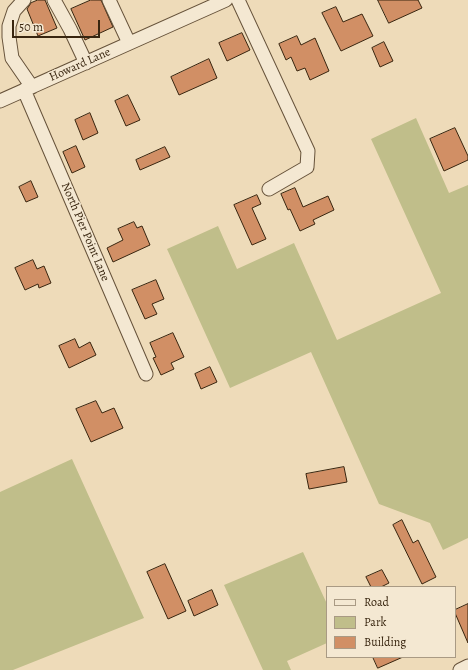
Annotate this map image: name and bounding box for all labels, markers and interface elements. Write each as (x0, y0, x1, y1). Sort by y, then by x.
scale bar (14, 12, 102, 38)
text: 50 m (19, 19, 43, 35)
street label: Howard Lane (47, 45, 113, 85)
street label: North Pier Point Lane (58, 180, 112, 284)
legend (326, 586, 456, 658)
text: Road (364, 594, 389, 610)
text: Park (364, 614, 387, 630)
text: Building (364, 634, 406, 650)

